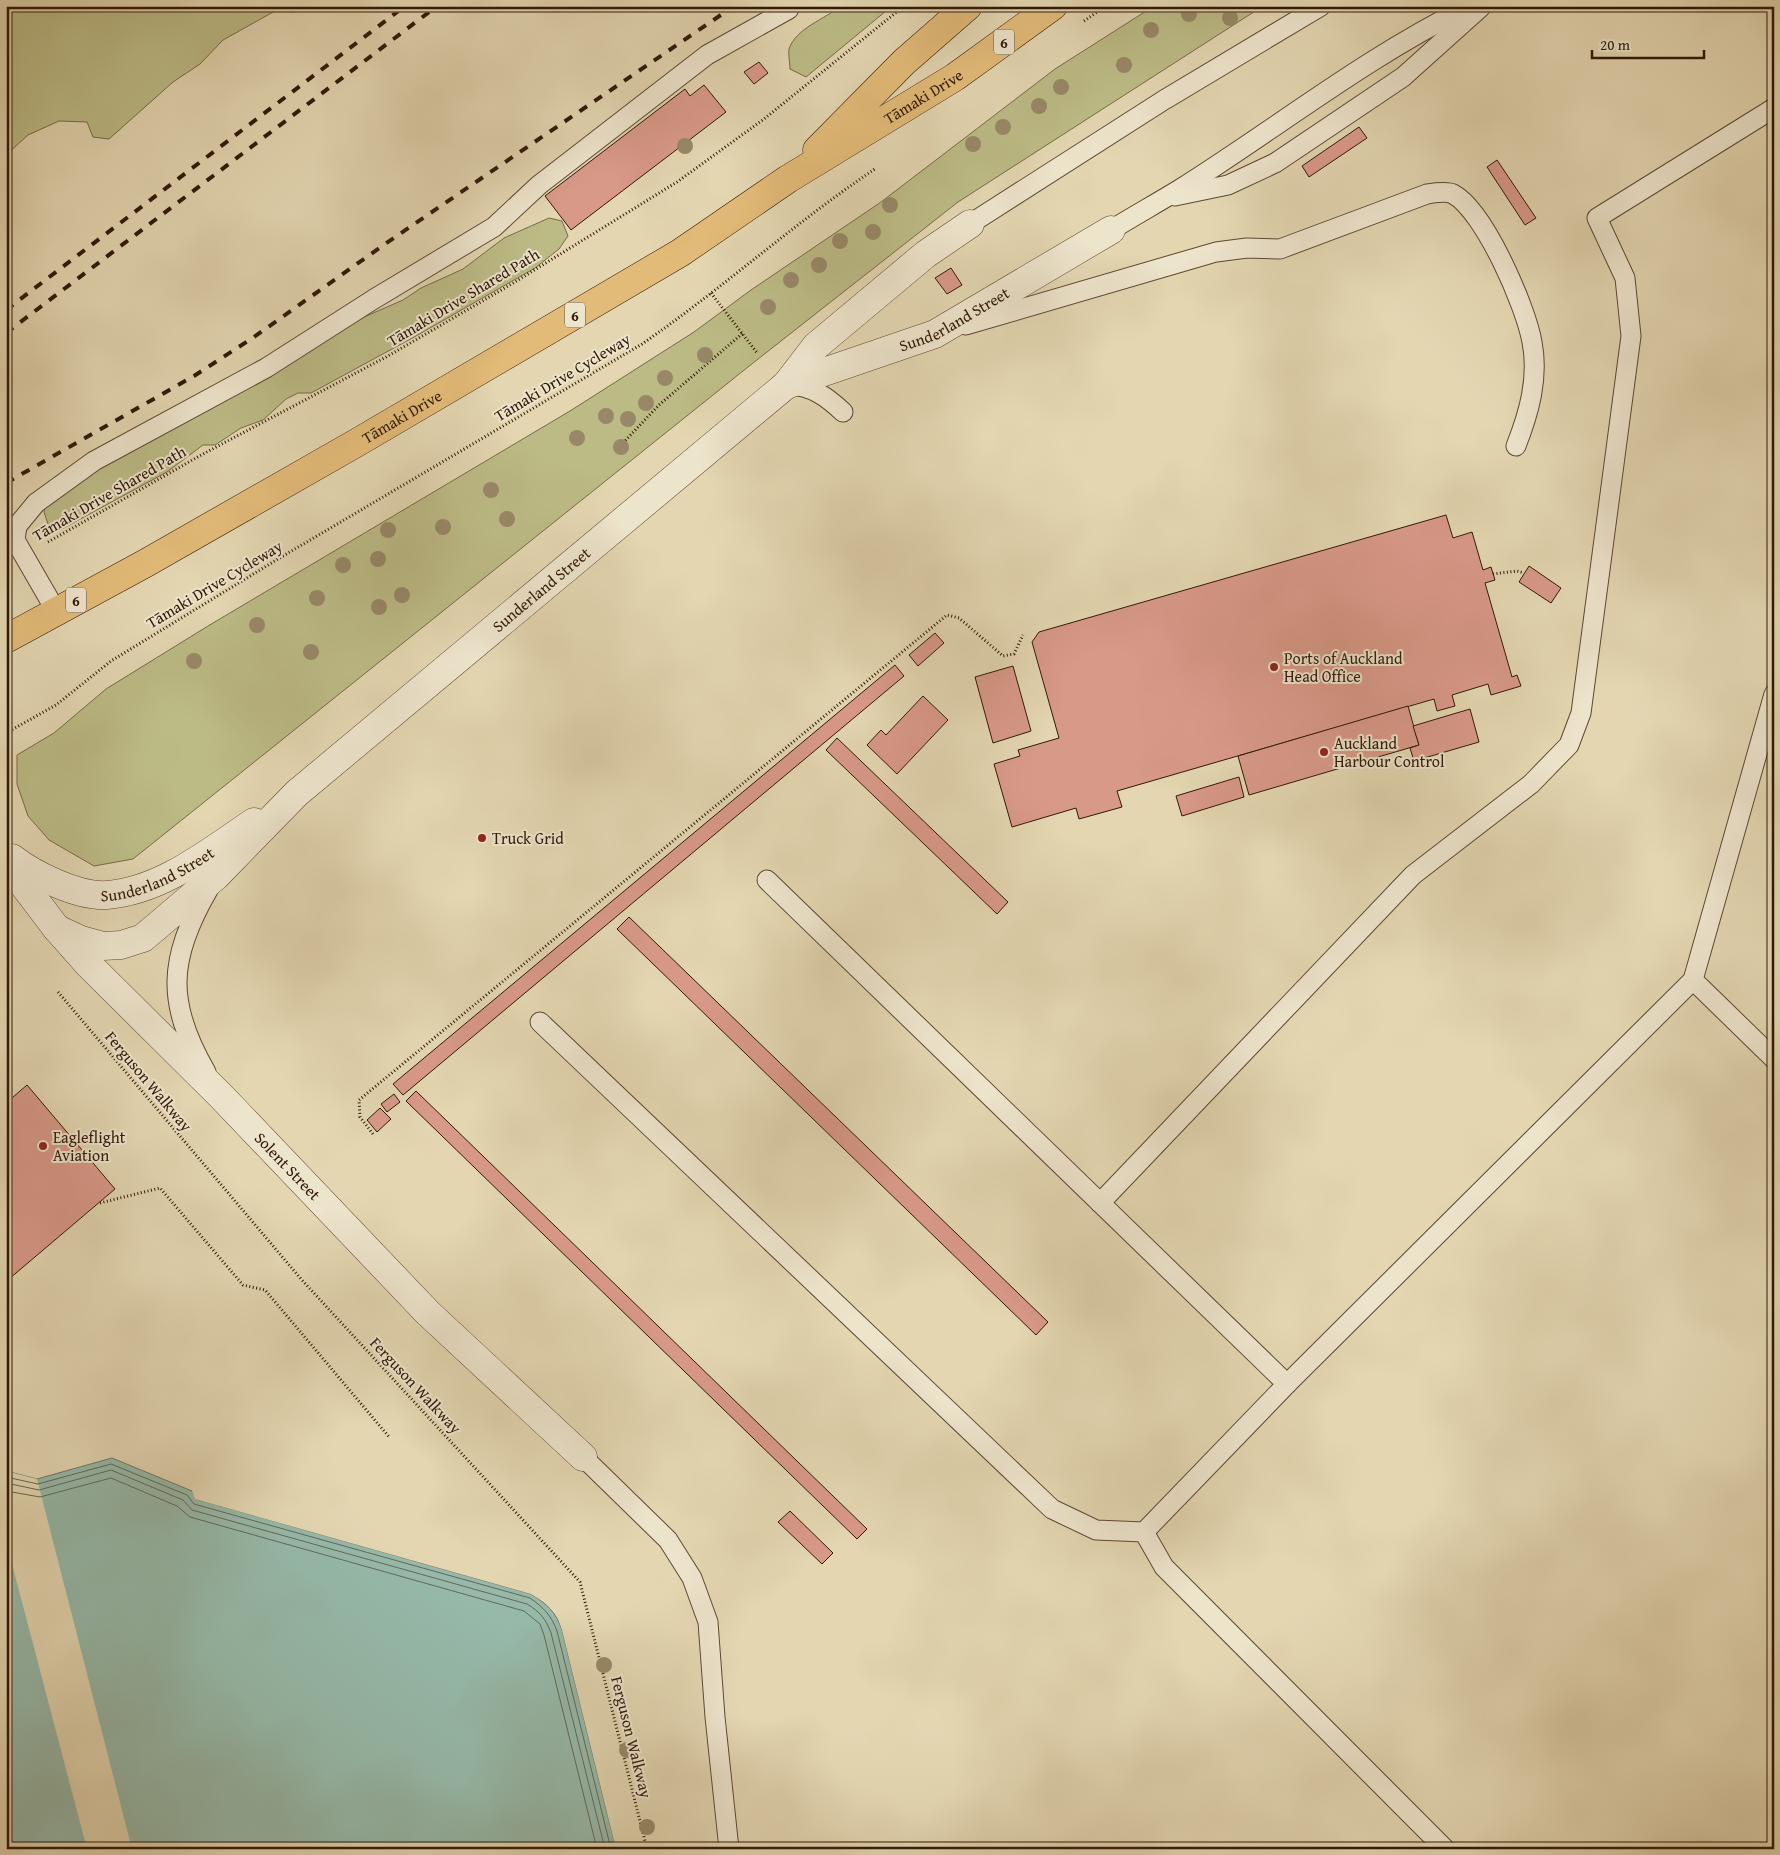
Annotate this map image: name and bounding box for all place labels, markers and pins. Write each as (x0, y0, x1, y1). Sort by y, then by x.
place label: Ports of Auckland Head Office (1284, 646, 1403, 688)
marker: Ports of Auckland Head Office (1268, 661, 1280, 673)
place label: Auckland Harbour Control (1334, 731, 1445, 773)
marker: Auckland Harbour Control (1318, 746, 1330, 758)
place label: Truck Grid (492, 826, 564, 850)
marker: Truck Grid (476, 832, 488, 844)
place label: Eagleflight Aviation (53, 1125, 126, 1167)
marker: Eagleflight Aviation (37, 1140, 49, 1152)

